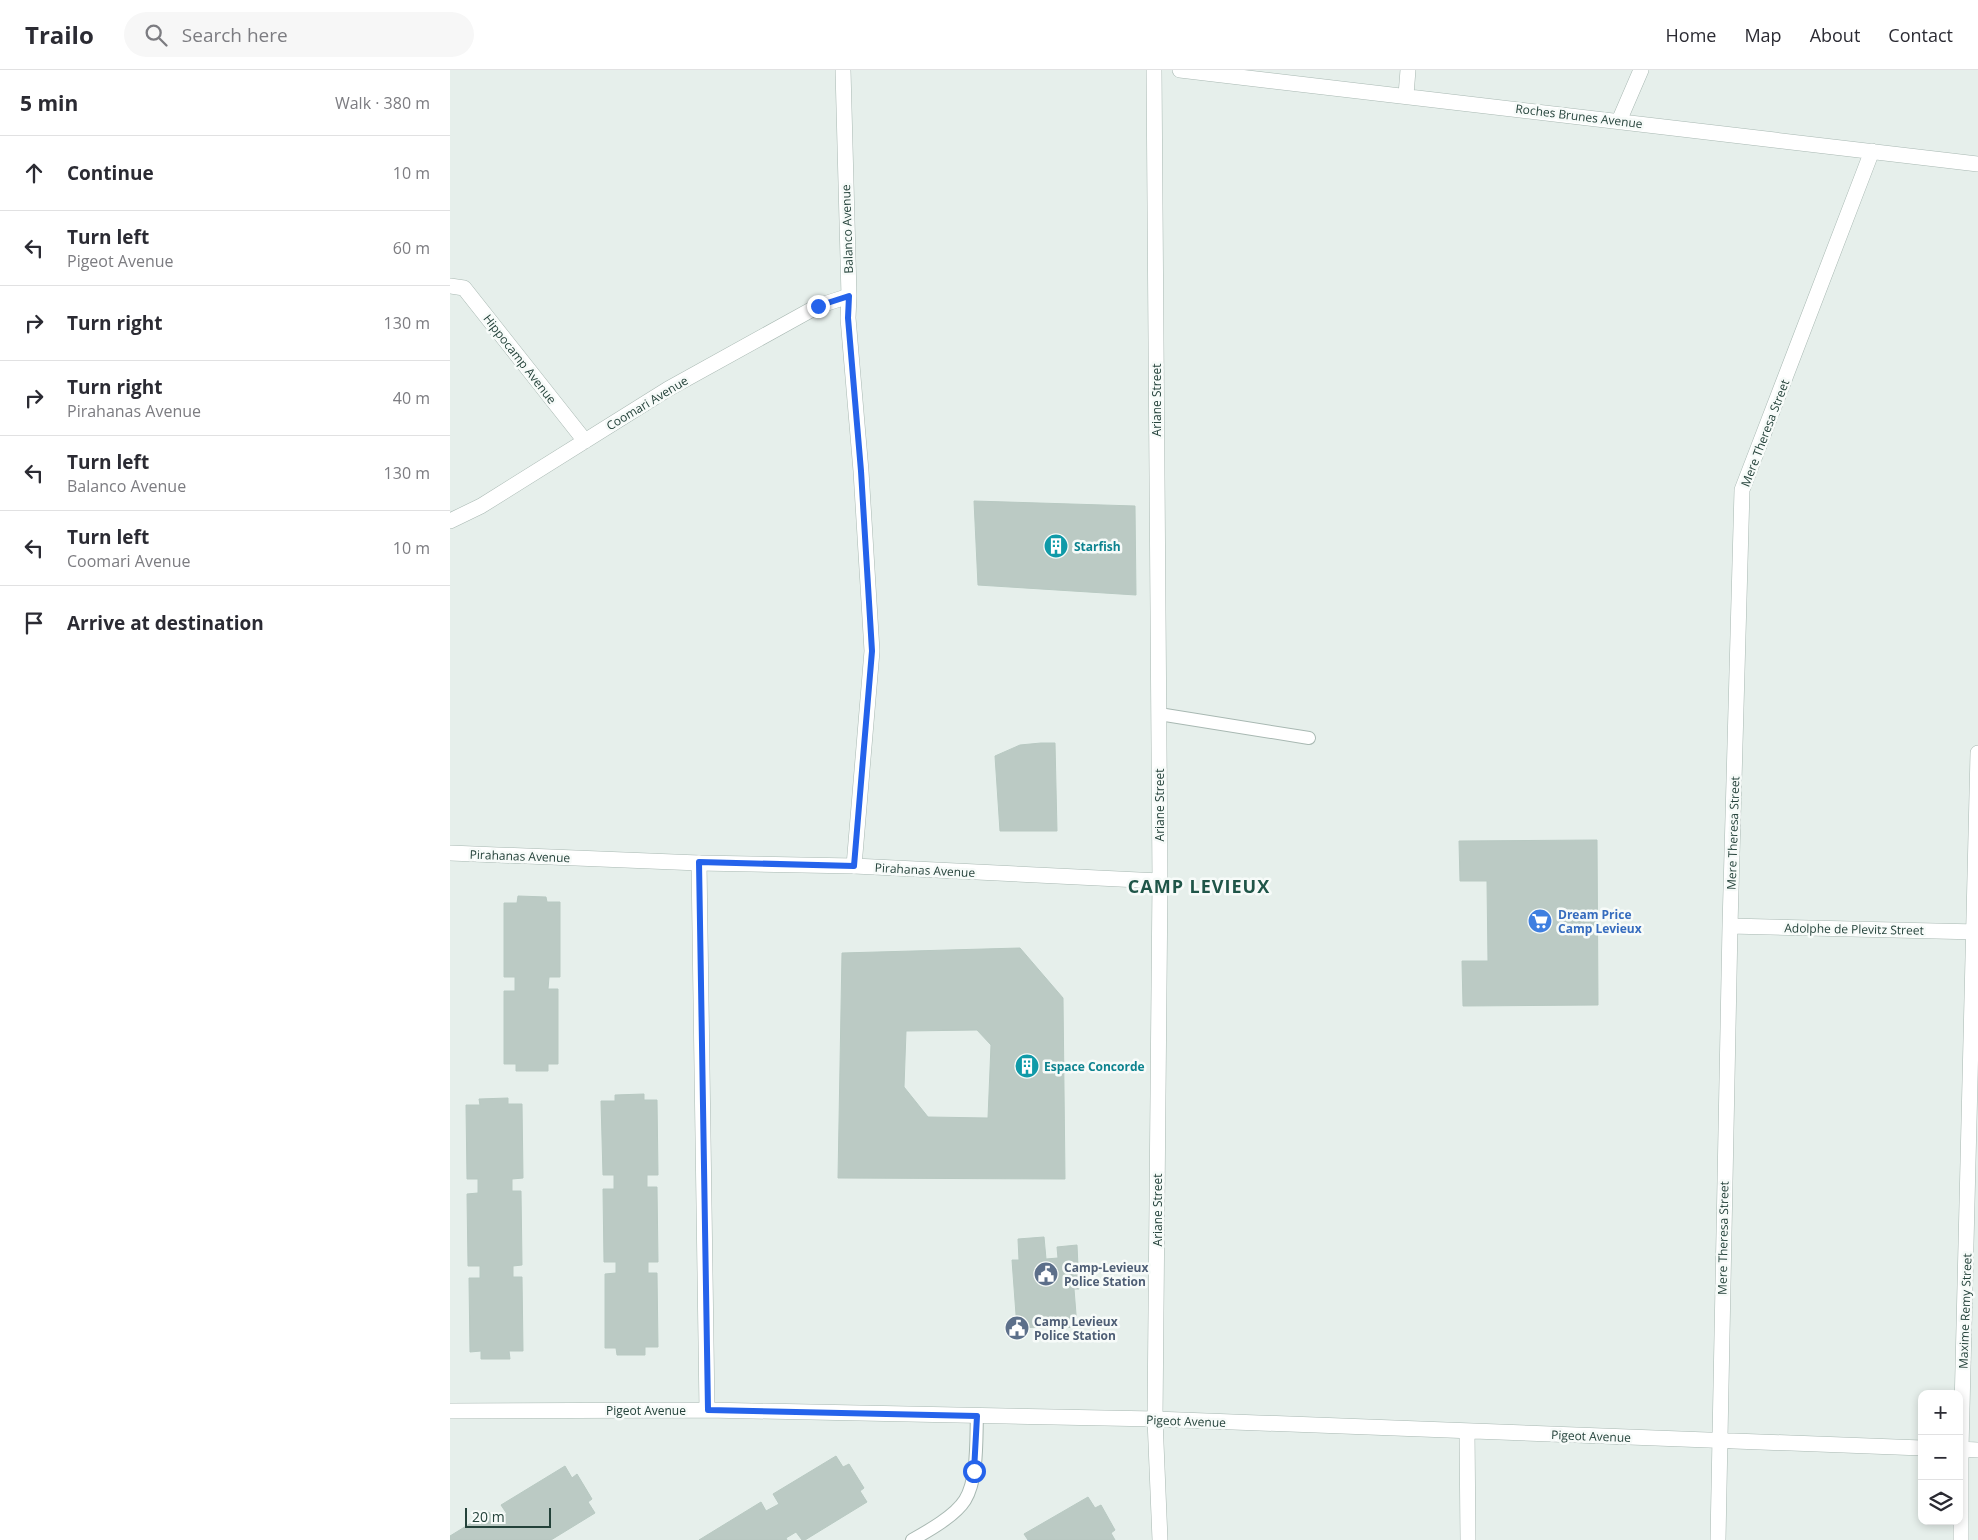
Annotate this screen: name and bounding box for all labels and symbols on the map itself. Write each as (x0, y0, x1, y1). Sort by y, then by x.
street label: Roches Brunes Avenue (1514, 100, 1644, 132)
street label: Balanco Avenue (837, 184, 857, 274)
route end (807, 295, 830, 318)
street label: Hippocamp Avenue (480, 311, 561, 408)
street label: Ariane Street (1148, 364, 1165, 436)
street label: Coomari Avenue (603, 372, 691, 434)
street label: Mere Theresa Street (1737, 377, 1793, 489)
building icon: Starfish (1043, 533, 1069, 559)
place label: Starfish (1074, 538, 1121, 555)
street label: Ariane Street (1151, 769, 1168, 841)
street label: Mere Theresa Street (1723, 776, 1743, 890)
street label: Pirahanas Avenue (469, 846, 571, 866)
street label: Pirahanas Avenue (874, 859, 976, 881)
district label: CAMP LEVIEUX (1128, 874, 1270, 898)
place label: Dream Price Camp Levieux (1558, 906, 1642, 937)
supermarket icon: Dream Price Camp Levieux (1527, 908, 1553, 934)
street label: Adolphe de Plevitz Street (1784, 919, 1924, 939)
building icon: Espace Concorde (1014, 1053, 1040, 1079)
place label: Espace Concorde (1044, 1058, 1145, 1075)
street label: Ariane Street (1149, 1174, 1166, 1246)
street label: Mere Theresa Street (1714, 1181, 1732, 1295)
street label: Maxime Remy Street (1954, 1253, 1976, 1369)
place label: Camp-Levieux Police Station (1064, 1259, 1148, 1290)
public building icon: Camp-Levieux Police Station (1033, 1261, 1059, 1287)
place label: Camp Levieux Police Station (1034, 1313, 1118, 1344)
public building icon: Camp Levieux Police Station (1004, 1315, 1030, 1341)
street label: Pigeot Avenue (606, 1402, 686, 1419)
street label: Pigeot Avenue (1146, 1411, 1226, 1431)
street label: Pigeot Avenue (1551, 1426, 1631, 1446)
route start (963, 1460, 986, 1483)
scale bar (465, 1505, 551, 1528)

